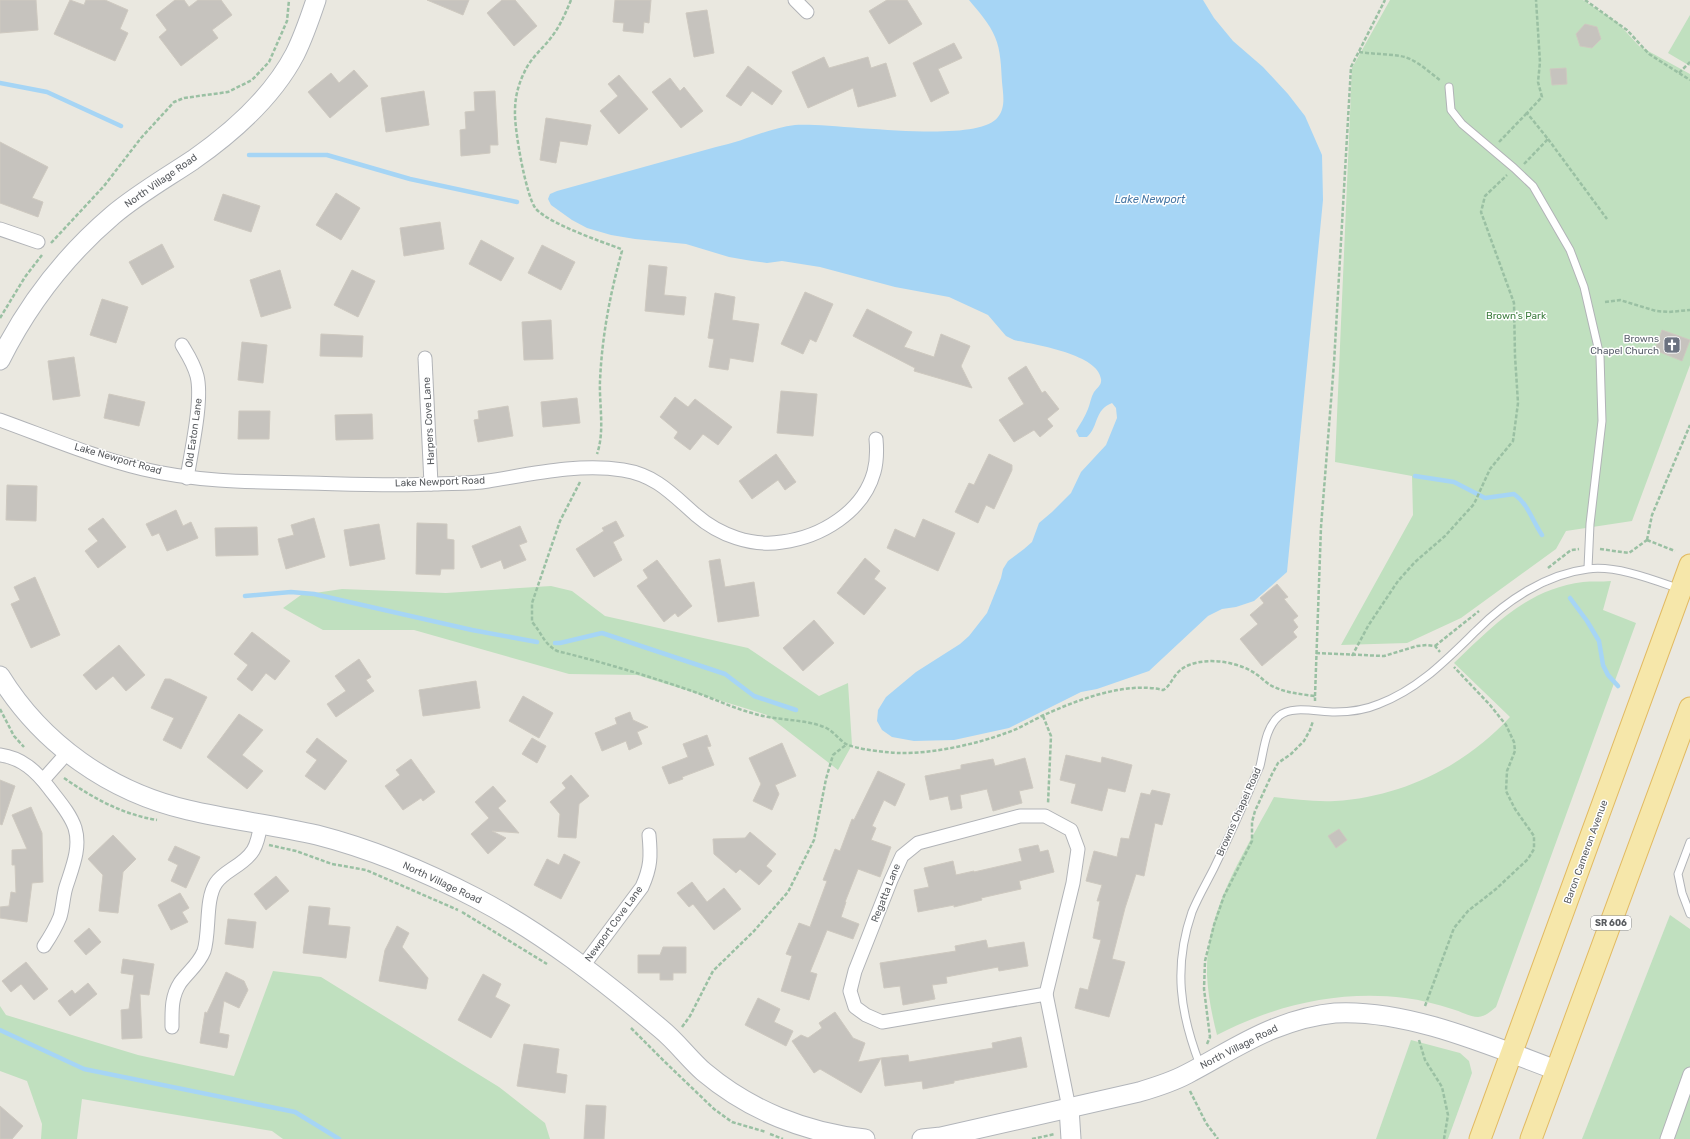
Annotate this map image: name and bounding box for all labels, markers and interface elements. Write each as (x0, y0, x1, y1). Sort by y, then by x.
street label: North Village Road (122, 151, 200, 210)
water label: Lake Newport (1115, 193, 1186, 206)
park label: Brown's Park (1486, 310, 1547, 322)
place label: Browns Chapel Church (1590, 333, 1659, 357)
church icon: Browns Chapel Church (1662, 335, 1682, 355)
street label: Harpers Cove Lane (421, 376, 437, 465)
street label: Old Eaton Lane (183, 397, 205, 469)
street label: Lake Newport Road (73, 441, 163, 477)
street label: Lake Newport Road (395, 474, 485, 490)
street label: Browns Chapel Road (1214, 766, 1264, 858)
street label: Baron Cameron Avenue (1562, 798, 1611, 906)
street label: North Village Road (401, 859, 483, 907)
street label: Regatta Lane (869, 862, 903, 924)
street label: Newport Cove Lane (582, 883, 646, 964)
road number: SR 606 (1591, 916, 1631, 930)
street label: North Village Road (1198, 1022, 1280, 1072)

